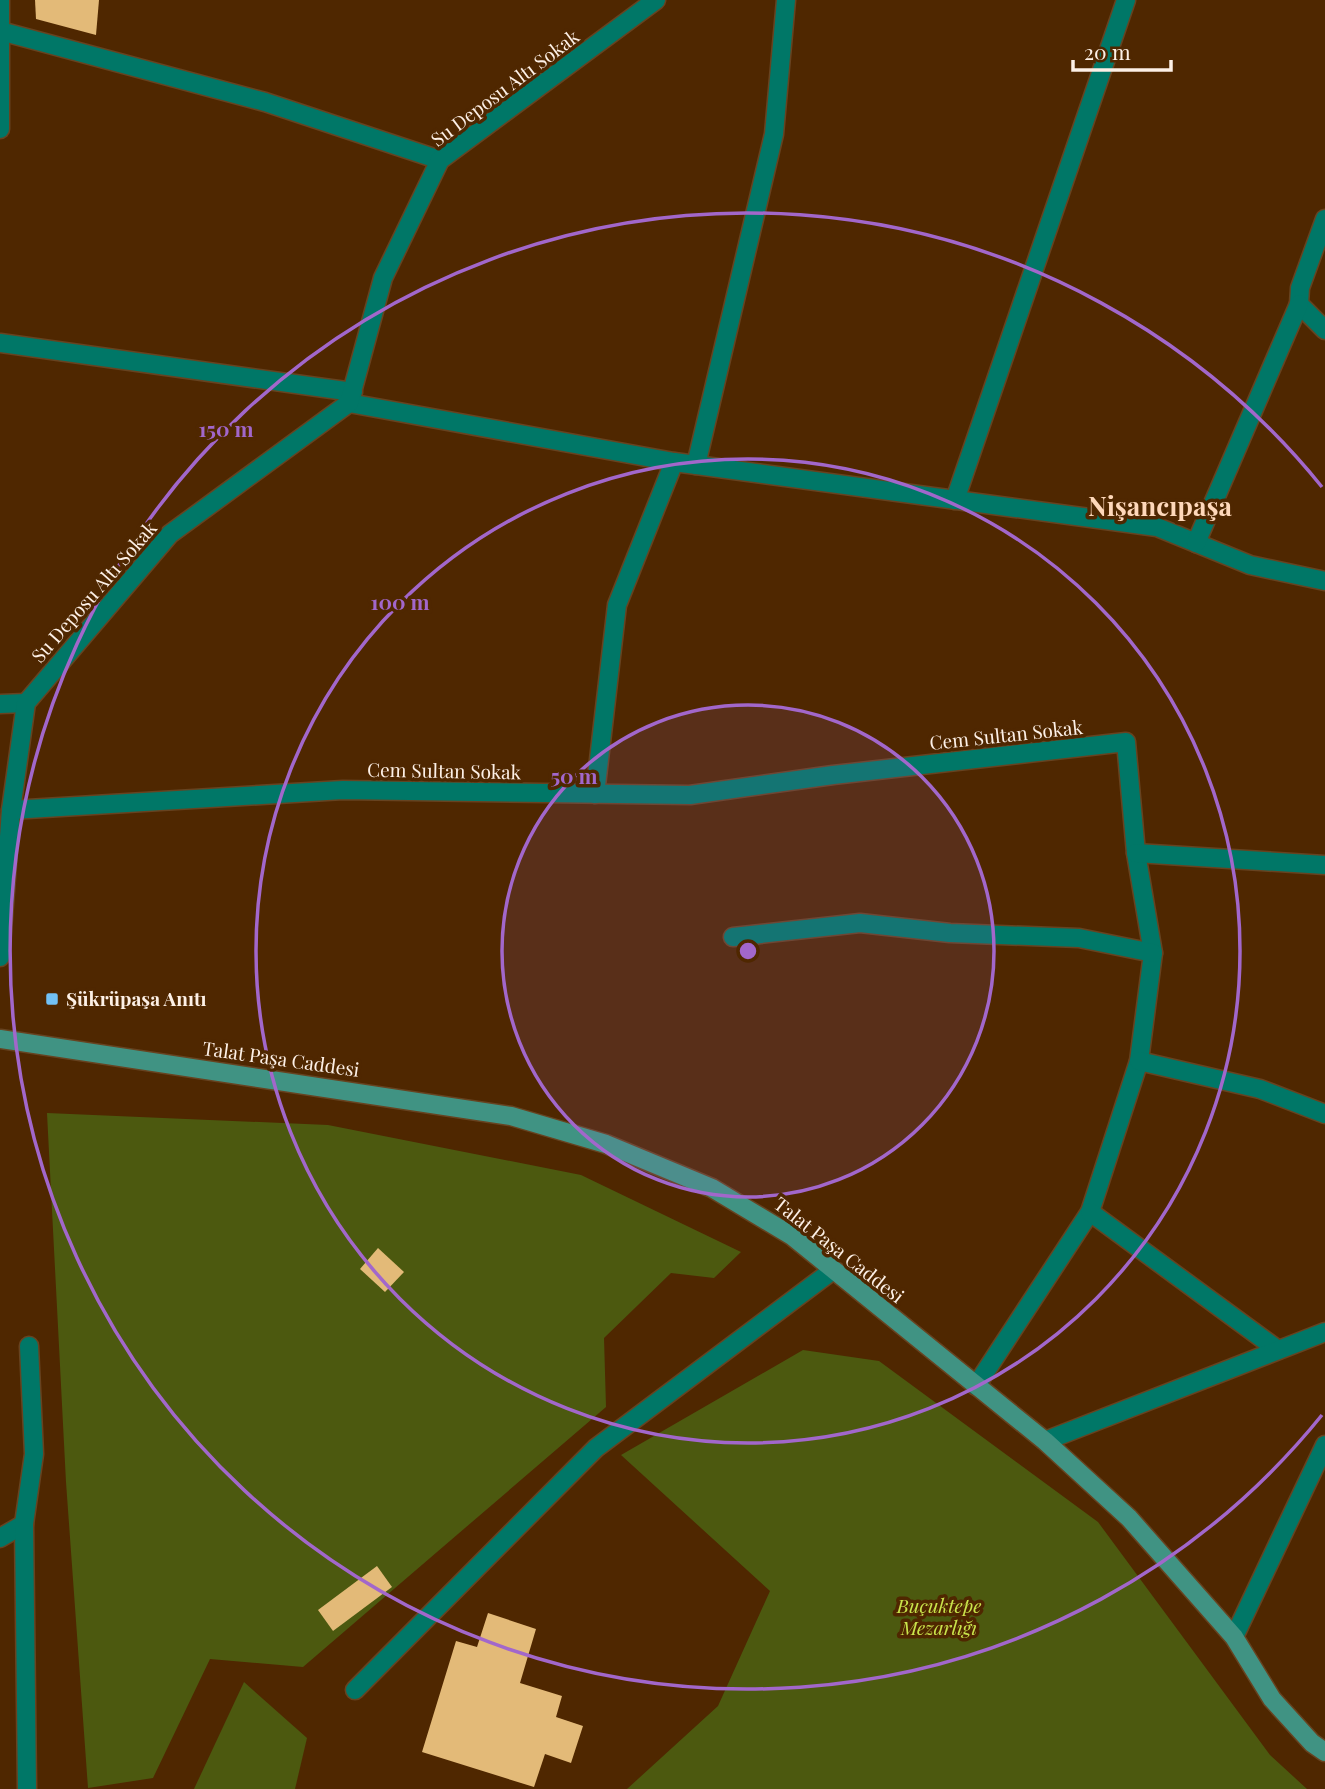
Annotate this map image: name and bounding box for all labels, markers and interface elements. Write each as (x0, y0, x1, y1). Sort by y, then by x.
street label: Su Deposu Altı Sokak (425, 22, 584, 152)
scale bar (1073, 28, 1171, 72)
text: 20 m (1084, 37, 1131, 65)
text: 150 m (199, 414, 253, 442)
district label: Nişancıpaşa (1088, 488, 1232, 523)
street label: Su Deposu Altı Sokak (25, 515, 162, 668)
text: 100 m (370, 587, 430, 615)
street label: Cem Sultan Sokak (928, 713, 1084, 755)
street label: Cem Sultan Sokak (367, 756, 522, 784)
text: 50 m (550, 761, 598, 789)
centre of rings (736, 939, 760, 963)
place label: Şükrüpaşa Anıtı (66, 985, 207, 1011)
marker: Şükrüpaşa Anıtı (44, 991, 60, 1007)
street label: Talat Paşa Caddesi (201, 1034, 362, 1082)
street label: Talat Paşa Caddesi (769, 1190, 910, 1308)
park label: Buçuktepe Mezarlığı (896, 1592, 981, 1640)

